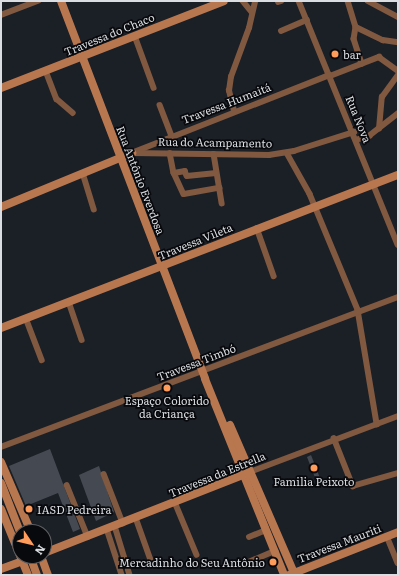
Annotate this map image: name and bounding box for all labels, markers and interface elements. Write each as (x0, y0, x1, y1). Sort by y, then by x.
street label: Travessa do Chaco (62, 10, 156, 58)
place label: bar (343, 47, 361, 61)
marker: bar (330, 49, 340, 59)
street label: Travessa Humaitá (179, 80, 273, 126)
street label: Rua Nova (344, 93, 374, 145)
street label: Rua Antônio Everdosa (114, 124, 168, 236)
street label: Rua do Acampamento (158, 134, 272, 150)
street label: Travessa Vileta (156, 220, 234, 262)
street label: Travessa Timbó (155, 341, 237, 383)
marker: Espaço Colorido da Criança (162, 383, 172, 393)
place label: Espaço Colorido da Criança (125, 394, 209, 420)
street label: Travessa da Estrella (167, 449, 267, 499)
marker: Familia Peixoto (309, 463, 319, 473)
place label: Familia Peixoto (273, 474, 355, 488)
place label: IASD Pedreira (37, 502, 111, 516)
marker: IASD Pedreira (24, 504, 34, 514)
street label: Travessa Mauriti (295, 521, 383, 565)
north arrow (12, 524, 52, 564)
text: N (32, 542, 50, 559)
place label: Mercadinho do Seu Antônio (119, 555, 265, 569)
marker: Mercadinho do Seu Antônio (268, 557, 278, 567)

